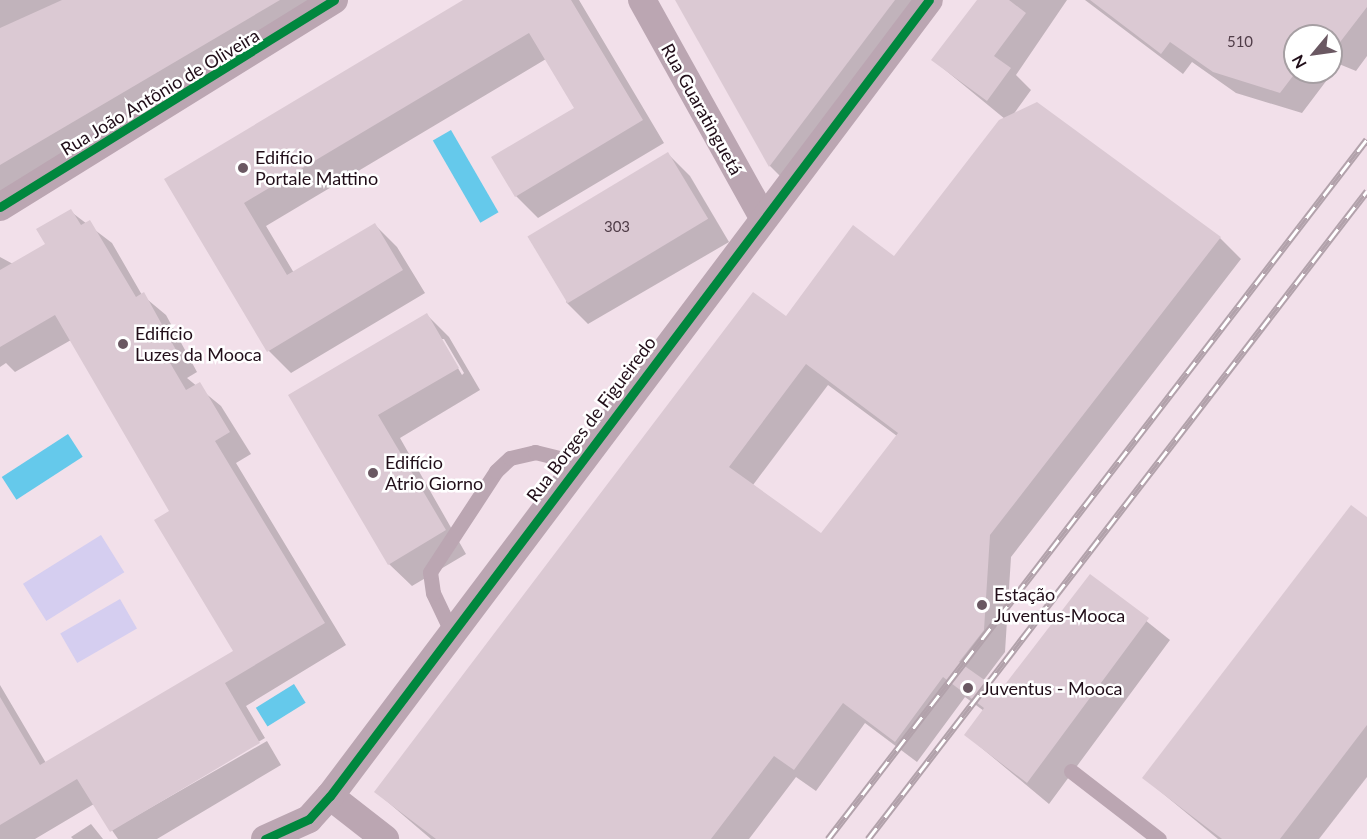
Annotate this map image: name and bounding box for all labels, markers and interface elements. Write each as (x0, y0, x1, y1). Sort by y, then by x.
street label: Rua João Antônio de Oliveira (56, 24, 264, 160)
north arrow (1283, 24, 1343, 84)
house number: 510 (1227, 33, 1253, 51)
street label: Rua Guaratinguetá (657, 39, 747, 179)
text: N (1287, 52, 1310, 72)
place label: Edifício Portale Mattino (255, 147, 378, 190)
marker: Edifício Portale Mattino (236, 161, 250, 175)
house number: 303 (604, 218, 630, 236)
place label: Edifício Luzes da Mooca (135, 323, 262, 366)
street label: Rua Borges de Figueiredo (522, 332, 660, 506)
marker: Edifício Luzes da Mooca (116, 337, 130, 351)
place label: Edifício Atrio Giorno (385, 452, 483, 494)
marker: Edifício Atrio Giorno (366, 466, 380, 480)
place label: Estação Juventus-Mooca (994, 584, 1125, 626)
marker: Estação Juventus-Mooca (975, 598, 989, 612)
place label: Juventus - Mooca (982, 677, 1122, 699)
marker: Juventus - Mooca (959, 679, 977, 697)

